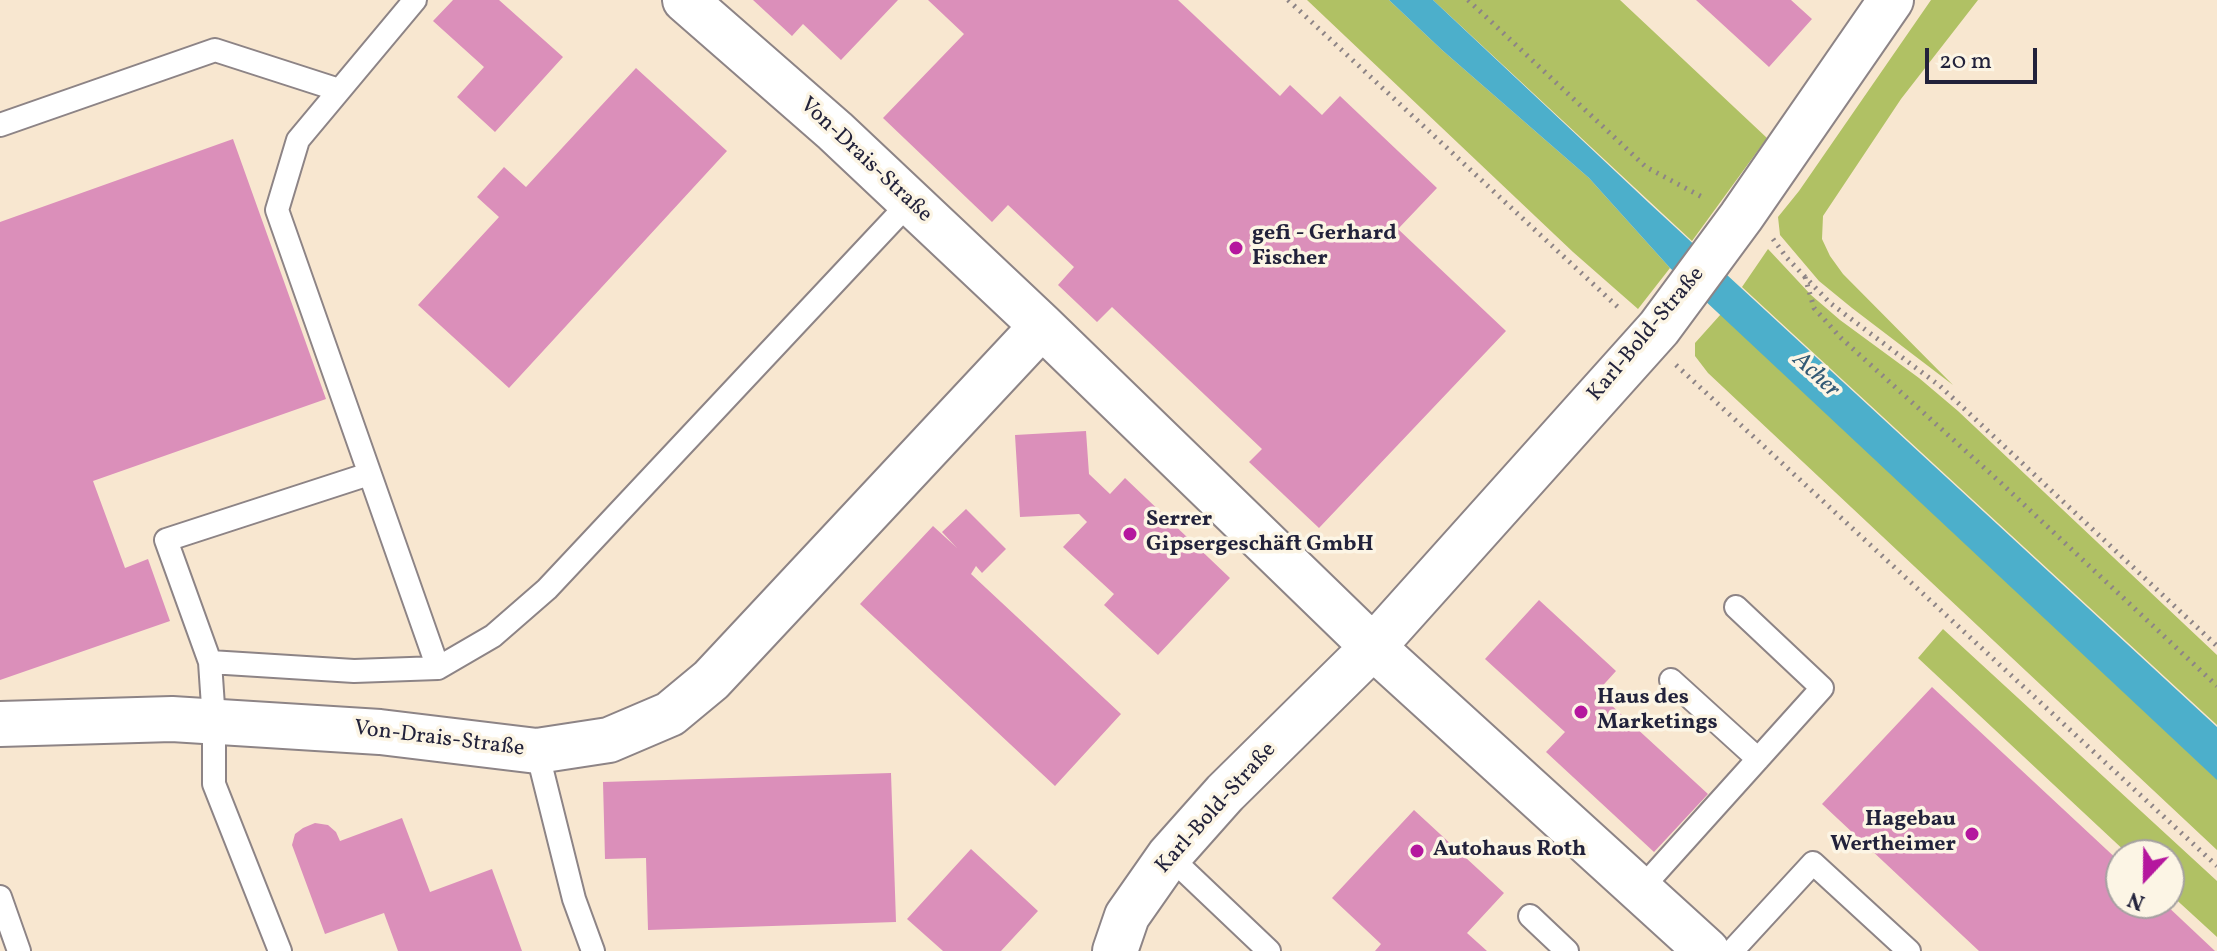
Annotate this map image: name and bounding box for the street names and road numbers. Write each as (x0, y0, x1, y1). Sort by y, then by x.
street label: Von-Drais-Straße (793, 93, 937, 229)
street label: Karl-Bold-Straße (1583, 262, 1711, 408)
street label: Von-Drais-Straße (352, 716, 526, 764)
street label: Karl-Bold-Straße (1151, 738, 1283, 880)

